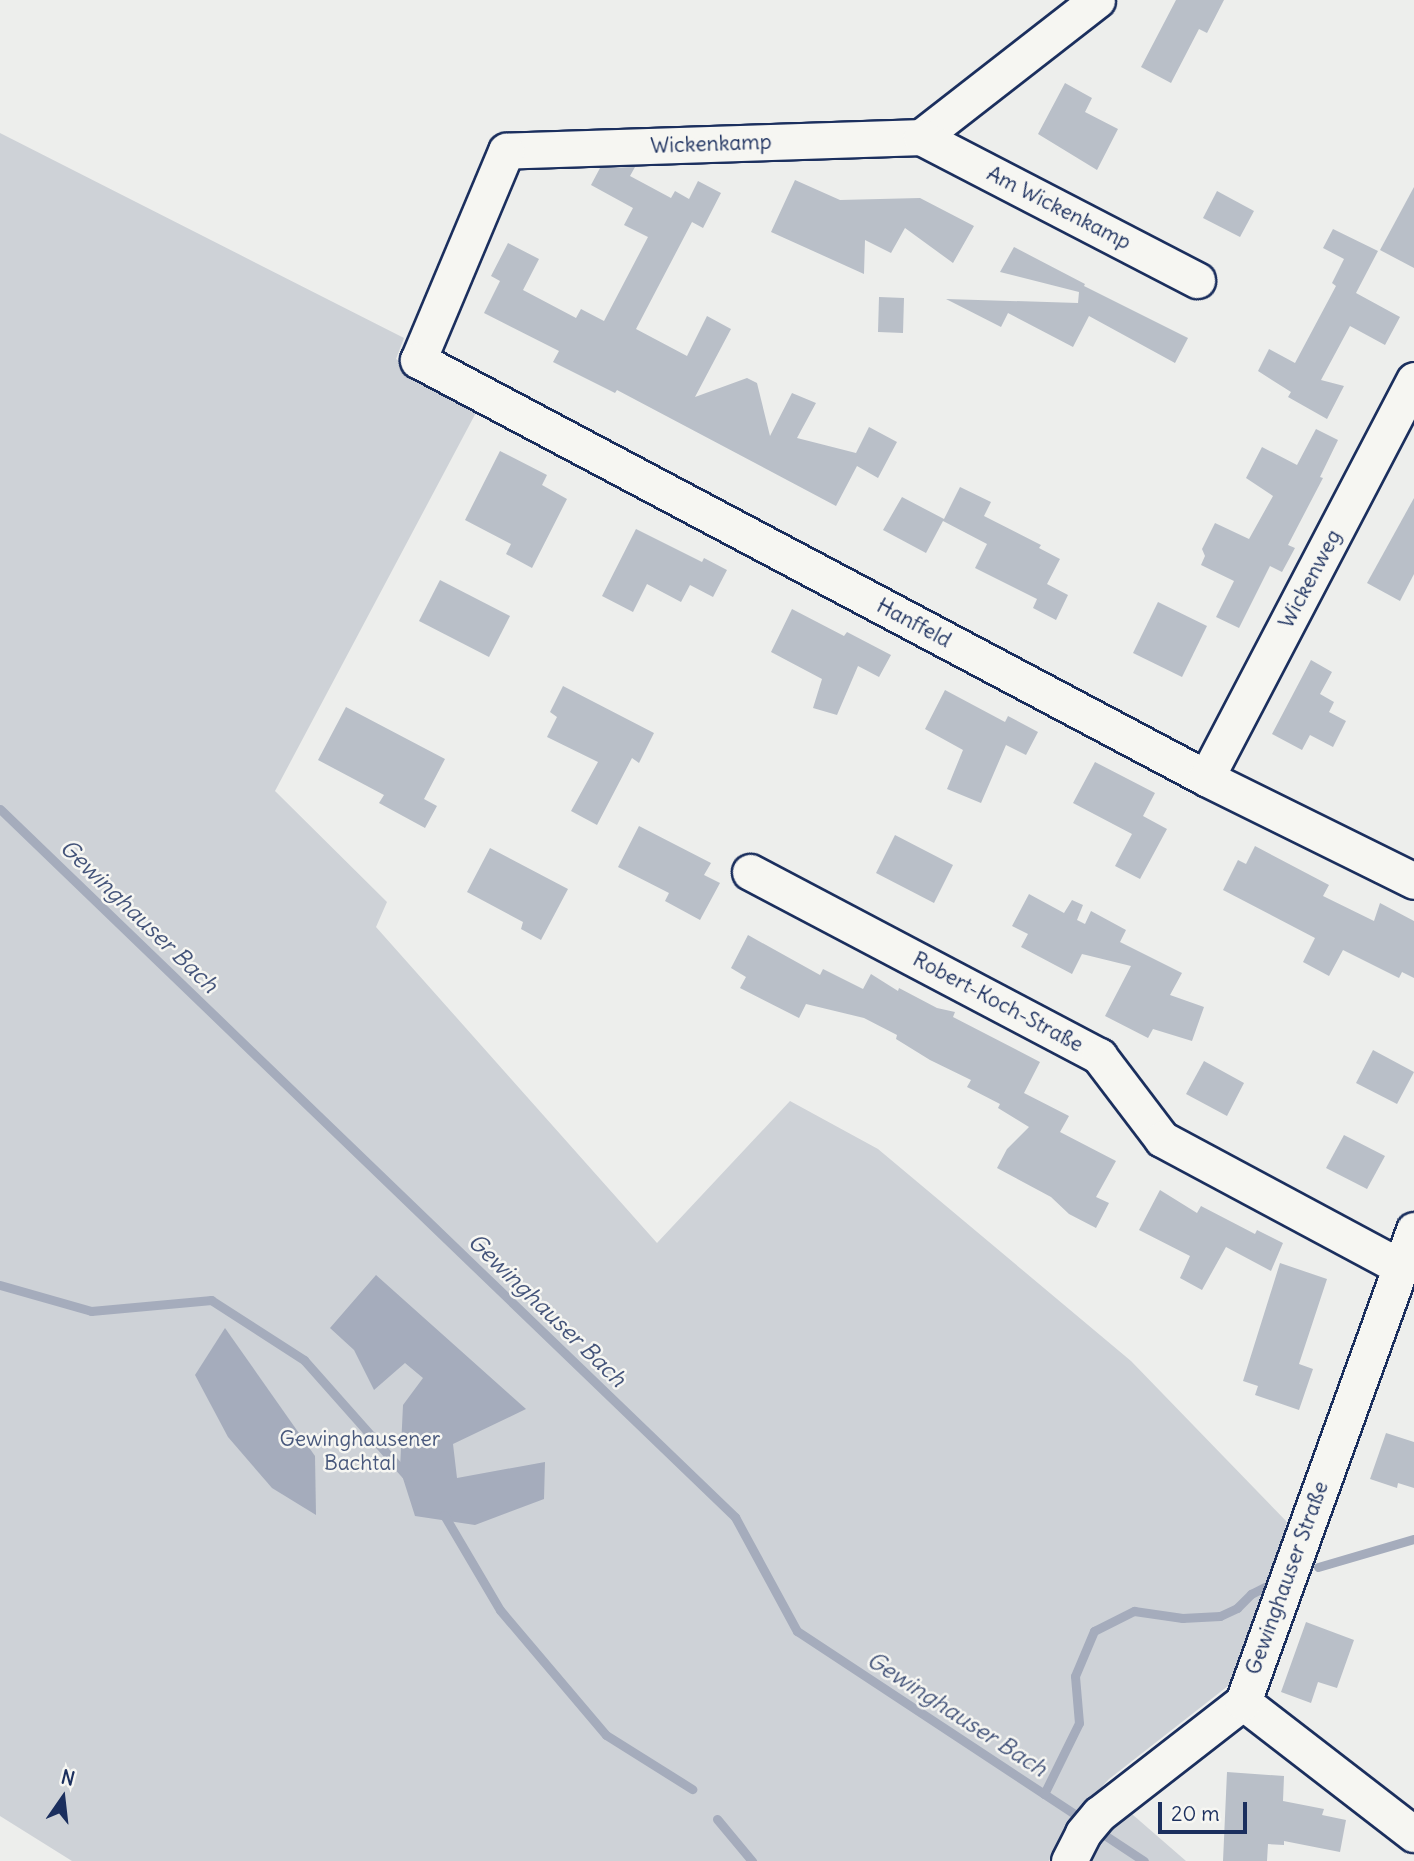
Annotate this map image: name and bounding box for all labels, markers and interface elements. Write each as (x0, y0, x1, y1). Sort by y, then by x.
street label: Wickenkamp (650, 129, 772, 159)
street label: Am Wickenkamp (983, 161, 1135, 255)
street label: Wickenweg (1274, 525, 1346, 633)
street label: Hanffeld (872, 593, 956, 653)
water label: Gewinghauser Bach (54, 834, 224, 998)
street label: Robert-Koch-Straße (909, 946, 1087, 1058)
water label: Gewinghauser Bach (462, 1228, 632, 1392)
park label: Gewinghausener Bachtal (280, 1426, 440, 1476)
street label: Gewinghauser Straße (1240, 1478, 1334, 1678)
water label: Gewinghauser Bach (862, 1646, 1052, 1782)
north arrow (28, 1763, 98, 1833)
text: N (59, 1764, 77, 1791)
scale bar (1162, 1787, 1251, 1831)
text: 20 m (1171, 1800, 1220, 1827)

